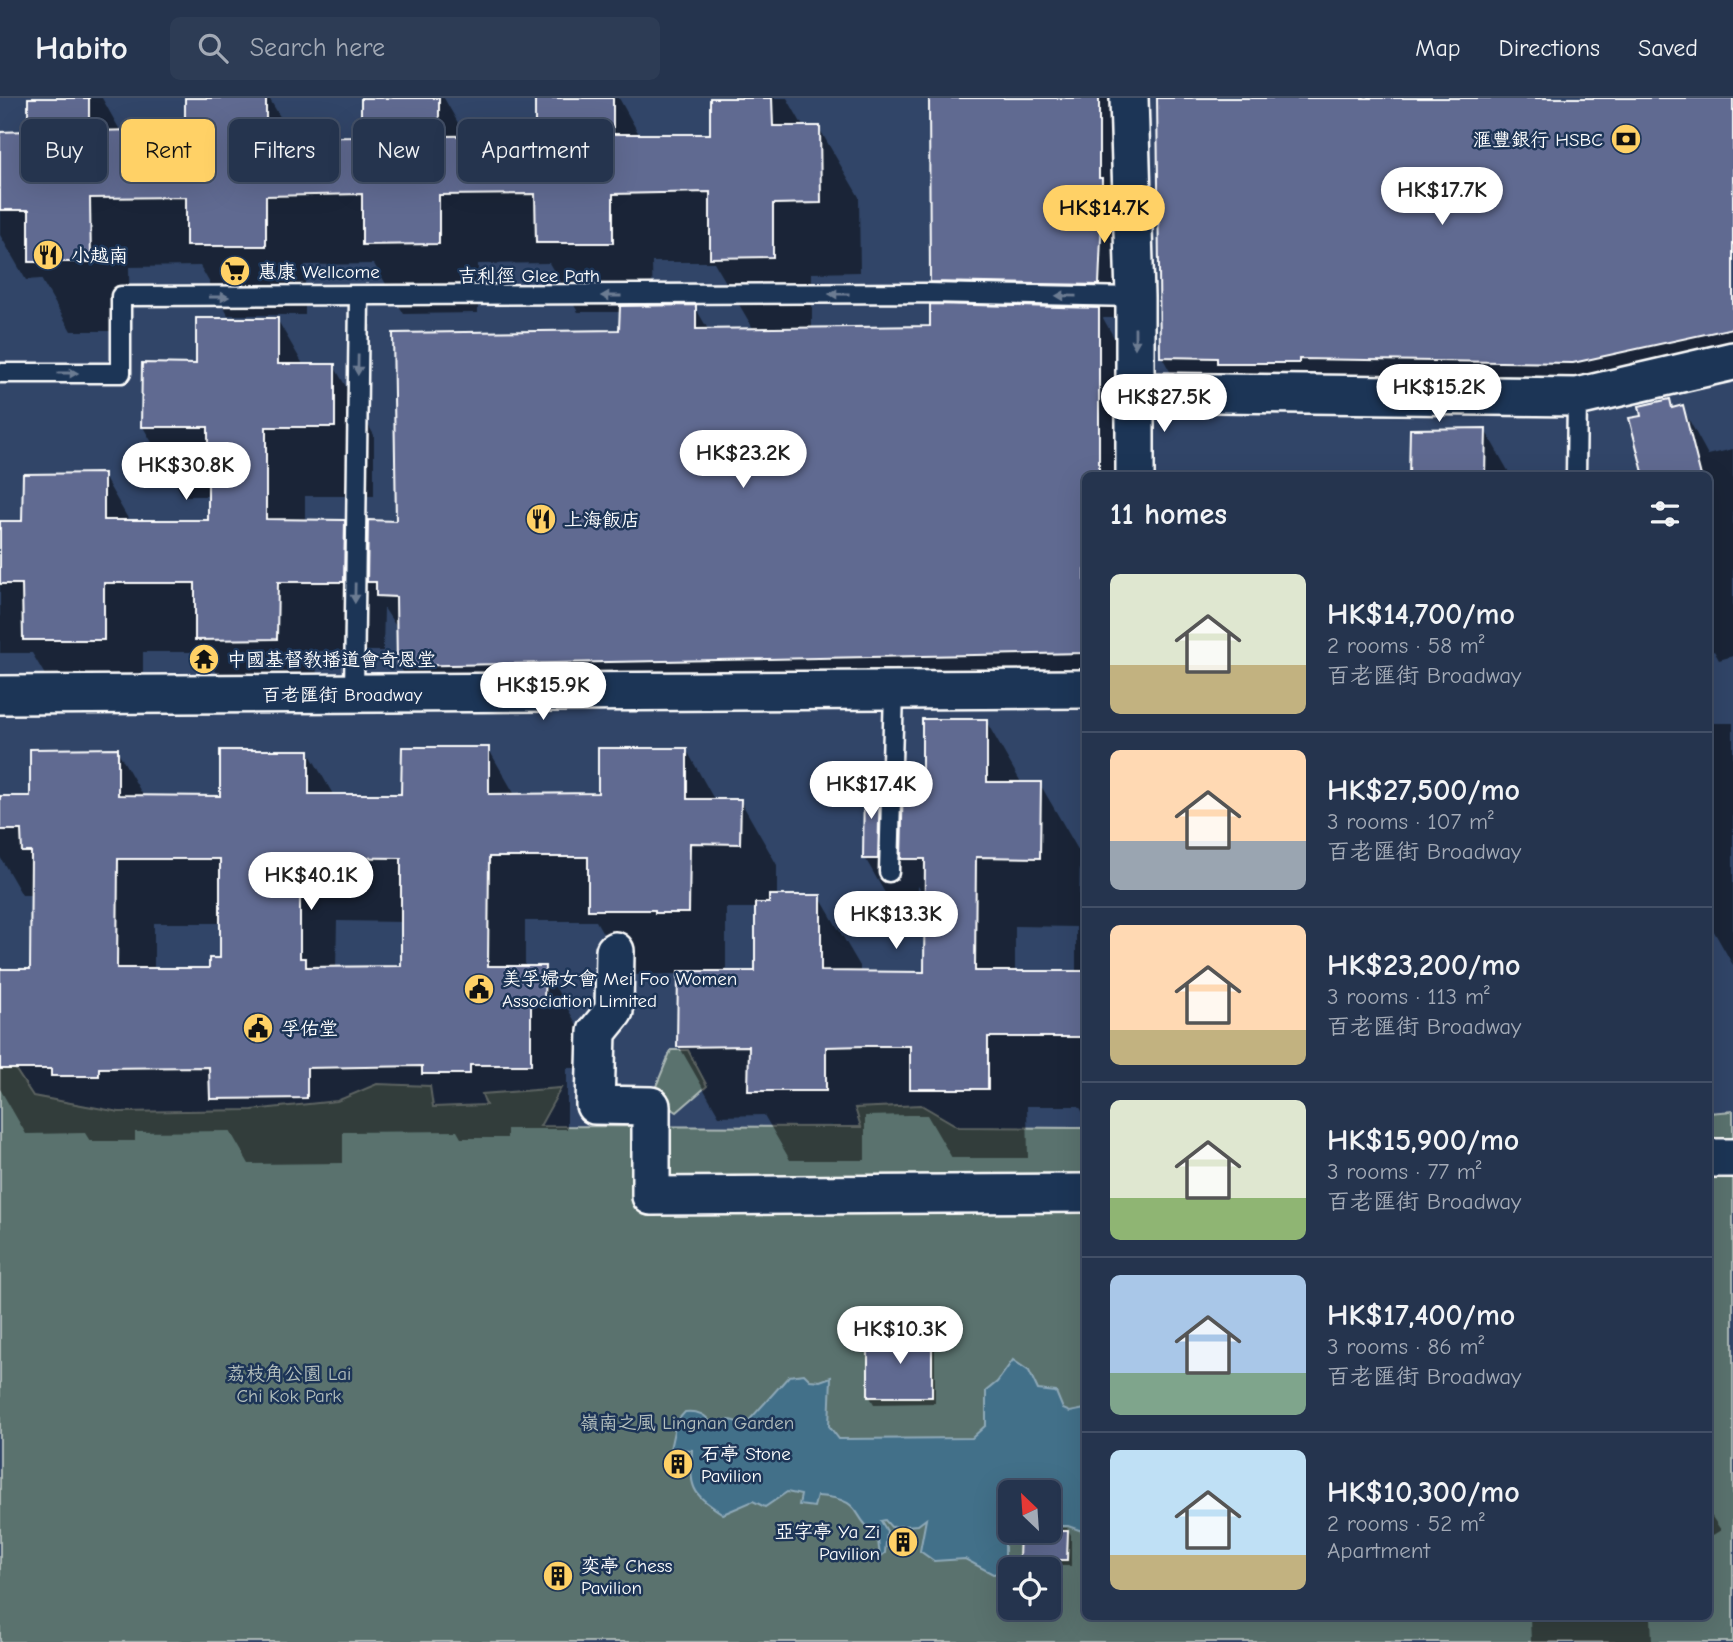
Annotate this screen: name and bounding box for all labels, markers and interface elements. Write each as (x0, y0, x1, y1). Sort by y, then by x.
search box (170, 17, 660, 80)
text: Habito (35, 29, 128, 67)
icon: search (194, 29, 232, 67)
text: Search here (250, 33, 385, 63)
text: Map (1415, 34, 1461, 62)
text: Directions (1499, 34, 1600, 62)
text: Saved (1638, 34, 1698, 62)
chip: Buy (21, 119, 107, 182)
chip: Rent (121, 119, 215, 182)
chip: Filters (229, 119, 339, 182)
chip: New (353, 119, 444, 182)
chip: Apartment (458, 119, 613, 182)
bank icon: 滙豐銀行 HSBC (1609, 122, 1643, 156)
place label: 滙豐銀行 HSBC (1473, 129, 1603, 151)
pin: HK$17.7K (1370, 167, 1514, 227)
text: HK$17.7K (1397, 176, 1487, 203)
pin: HK$14.7K (1032, 186, 1176, 245)
text: HK$14.7K (1059, 194, 1149, 221)
restaurant icon: 小越南 (31, 238, 65, 272)
place label: 小越南 (71, 245, 128, 267)
supermarket icon: 惠康 Wellcome (218, 254, 252, 288)
place label: 惠康 Wellcome (258, 261, 380, 283)
street label: 吉利徑 Glee Path (458, 265, 600, 287)
one-way arrow (828, 288, 850, 300)
one-way arrow (600, 290, 622, 301)
one-way arrow (1055, 290, 1077, 301)
one-way arrow (208, 291, 230, 303)
one-way arrow (1129, 327, 1141, 349)
one-way arrow (352, 355, 364, 377)
pin: HK$15.2K (1367, 364, 1511, 424)
one-way arrow (57, 367, 79, 379)
text: HK$15.2K (1392, 373, 1486, 400)
pin: HK$27.5K (1092, 374, 1236, 434)
text: HK$27.5K (1117, 383, 1211, 410)
pin: HK$23.2K (671, 430, 815, 490)
text: HK$23.2K (696, 439, 790, 466)
pin: HK$30.8K (114, 442, 258, 502)
text: HK$30.8K (138, 451, 234, 478)
icon: filters (1646, 495, 1684, 533)
text: 11 homes (1110, 497, 1227, 532)
restaurant icon: 上海飯店 (524, 502, 558, 536)
place label: 上海飯店 (564, 509, 640, 531)
one-way arrow (349, 582, 361, 604)
text: HK$14,700/mo (1327, 597, 1515, 632)
icon: home (1166, 602, 1250, 686)
text: 2 rooms · 58 m² (1327, 632, 1485, 659)
temple icon: 中國基督教播道會奇恩堂 (187, 642, 221, 676)
place label: 中國基督教播道會奇恩堂 (227, 649, 436, 671)
pin: HK$15.9K (471, 662, 615, 722)
text: 百老匯街 Broadway (1327, 662, 1521, 689)
text: HK$15.9K (496, 671, 590, 698)
street label: 百老匯街 Broadway (262, 684, 423, 706)
pin: HK$17.4K (799, 762, 943, 821)
text: HK$17.4K (826, 770, 916, 797)
text: HK$27,500/mo (1327, 773, 1520, 808)
icon: home (1166, 778, 1250, 862)
text: 3 rooms · 107 m² (1327, 808, 1494, 835)
text: 百老匯街 Broadway (1327, 838, 1521, 865)
pin: HK$40.1K (239, 852, 383, 912)
text: HK$40.1K (264, 861, 358, 888)
pin: HK$13.3K (824, 892, 968, 951)
text: HK$13.3K (850, 900, 942, 927)
text: HK$23,200/mo (1327, 948, 1521, 983)
icon: home (1166, 953, 1250, 1037)
place label: 美孚婦女會 Mei Foo Women Association Limited (502, 968, 737, 1012)
public building icon: 美孚婦女會 Mei Foo Women Association Limited (462, 972, 496, 1006)
text: 3 rooms · 113 m² (1327, 983, 1490, 1010)
public building icon: 孚佑堂 (241, 1011, 275, 1045)
text: 百老匯街 Broadway (1327, 1013, 1521, 1040)
place label: 孚佑堂 (281, 1018, 338, 1040)
text: HK$15,900/mo (1327, 1123, 1519, 1158)
icon: home (1166, 1128, 1250, 1212)
text: 3 rooms · 77 m² (1327, 1158, 1482, 1185)
text: 百老匯街 Broadway (1327, 1188, 1521, 1215)
text: HK$17,400/mo (1327, 1298, 1515, 1333)
icon: home (1166, 1303, 1250, 1387)
pin: HK$10.3K (828, 1306, 972, 1366)
text: HK$10.3K (853, 1315, 947, 1342)
text: 3 rooms · 86 m² (1327, 1333, 1484, 1360)
park label: 荔枝角公園 Lai Chi Kok Park (227, 1363, 351, 1407)
text: 百老匯街 Broadway (1327, 1363, 1521, 1390)
park label: 嶺南之風 Lingnan Garden (580, 1412, 794, 1434)
place label: 石亭 Stone Pavilion (701, 1443, 791, 1487)
building icon: 石亭 Stone Pavilion (661, 1447, 695, 1481)
text: HK$10,300/mo (1327, 1475, 1520, 1510)
icon: home (1166, 1478, 1250, 1562)
north arrow (998, 1480, 1060, 1544)
map controls (998, 1480, 1061, 1620)
text: 2 rooms · 52 m² (1327, 1510, 1485, 1537)
place label: 亞字亭 Ya Zi Pavilion (775, 1521, 880, 1565)
building icon: 亞字亭 Ya Zi Pavilion (886, 1525, 920, 1559)
text: Apartment (1327, 1537, 1430, 1564)
place label: 奕亭 Chess Pavilion (581, 1555, 673, 1599)
button: locate (998, 1557, 1061, 1620)
building icon: 奕亭 Chess Pavilion (541, 1559, 575, 1593)

